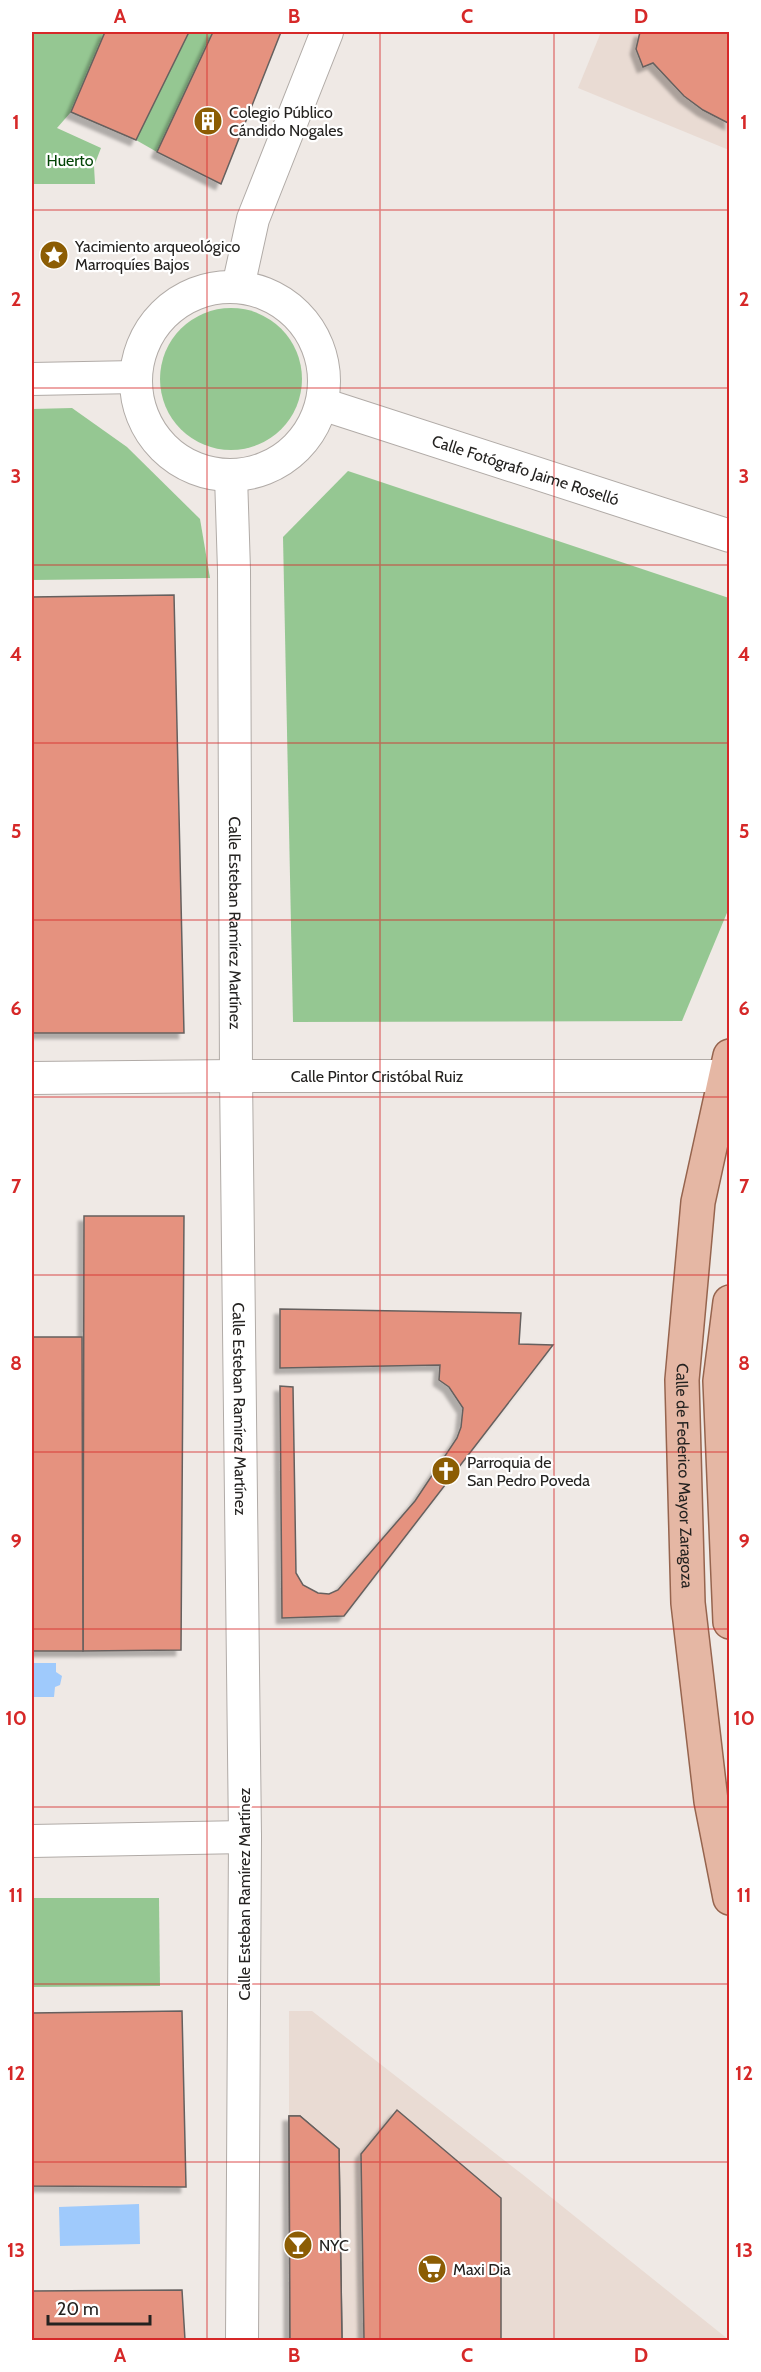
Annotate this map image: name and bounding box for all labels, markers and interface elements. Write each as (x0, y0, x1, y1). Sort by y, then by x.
text: A (114, 4, 127, 28)
text: B (288, 4, 300, 28)
text: C (461, 4, 473, 28)
text: D (634, 4, 648, 28)
place label: Colegio Público Cándido Nogales (229, 103, 343, 140)
building icon: Colegio Público Cándido Nogales (192, 105, 224, 137)
text: 1 (12, 110, 20, 134)
text: 1 (740, 110, 748, 134)
park label: Huerto (47, 151, 94, 170)
place label: Yacimiento arqueológico Marroquíes Bajos (74, 237, 241, 274)
place icon: Yacimiento arqueológico Marroquíes Bajos (38, 239, 70, 271)
text: 2 (11, 287, 21, 311)
text: 2 (739, 287, 749, 311)
street label: Calle Fotógrafo Jaime Roselló (429, 431, 622, 510)
text: 3 (11, 464, 21, 488)
text: 3 (739, 464, 749, 488)
text: 4 (10, 642, 22, 666)
text: 4 (738, 642, 750, 666)
street label: Calle Esteban Ramírez Martínez (225, 816, 245, 1030)
text: 5 (11, 819, 21, 843)
text: 5 (739, 819, 749, 843)
text: 6 (10, 996, 22, 1020)
text: 6 (738, 996, 750, 1020)
street label: Calle Pintor Cristóbal Ruiz (291, 1067, 464, 1086)
text: 7 (11, 1174, 22, 1198)
text: 7 (739, 1174, 750, 1198)
street label: Calle Esteban Ramírez Martínez (229, 1302, 250, 1516)
text: 8 (10, 1351, 22, 1375)
text: 8 (738, 1351, 750, 1375)
street label: Calle de Federico Mayor Zaragoza (672, 1362, 697, 1589)
place label: Parroquia de San Pedro Poveda (467, 1453, 590, 1490)
church icon: Parroquia de San Pedro Poveda (430, 1455, 462, 1487)
text: 9 (10, 1529, 22, 1553)
text: 9 (738, 1529, 750, 1553)
text: 10 (5, 1706, 27, 1730)
text: 10 (733, 1706, 755, 1730)
street label: Calle Esteban Ramírez Martínez (235, 1787, 254, 2000)
text: 11 (9, 1883, 23, 1907)
text: 11 (737, 1883, 751, 1907)
text: 12 (7, 2061, 25, 2085)
text: 12 (735, 2061, 753, 2085)
bar icon: NYC (282, 2229, 314, 2261)
place label: NYC (319, 2236, 349, 2255)
text: 13 (7, 2238, 25, 2262)
text: 13 (735, 2238, 753, 2262)
supermarket icon: Maxi Dia (416, 2253, 448, 2285)
place label: Maxi Dia (453, 2260, 511, 2279)
scale bar (48, 2288, 150, 2326)
text: 20 m (57, 2298, 99, 2320)
text: A (114, 2343, 127, 2367)
text: B (288, 2343, 300, 2367)
text: C (461, 2343, 473, 2367)
text: D (634, 2343, 648, 2367)

